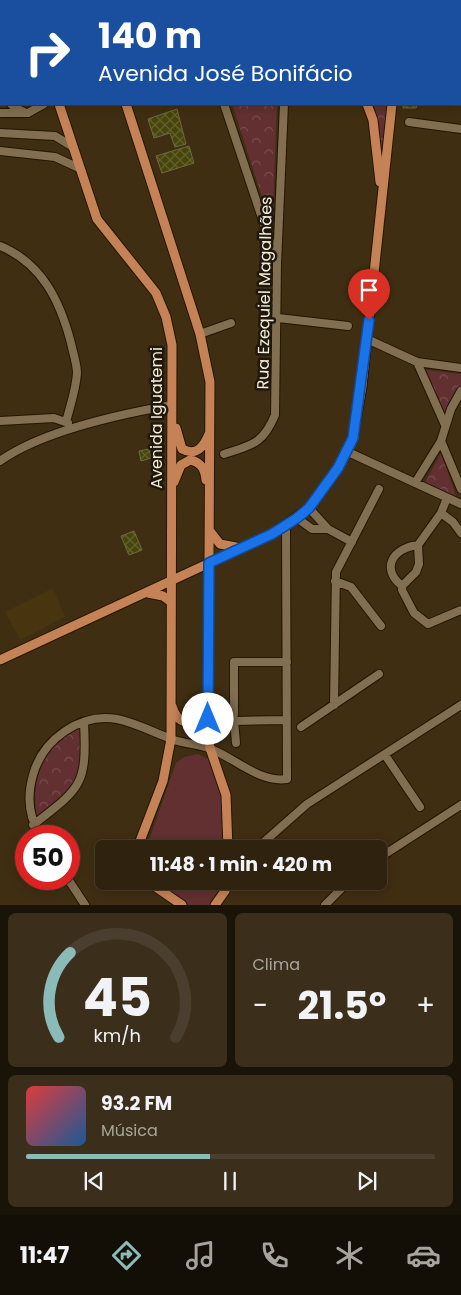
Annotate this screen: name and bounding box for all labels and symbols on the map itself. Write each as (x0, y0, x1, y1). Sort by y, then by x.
street label: Rua Ezequiel Magalhães (251, 196, 278, 390)
pin (348, 269, 390, 320)
street label: Avenida Iguatemi (145, 347, 168, 489)
position arrow (181, 692, 233, 744)
speed limit sign: 50 (15, 825, 80, 890)

